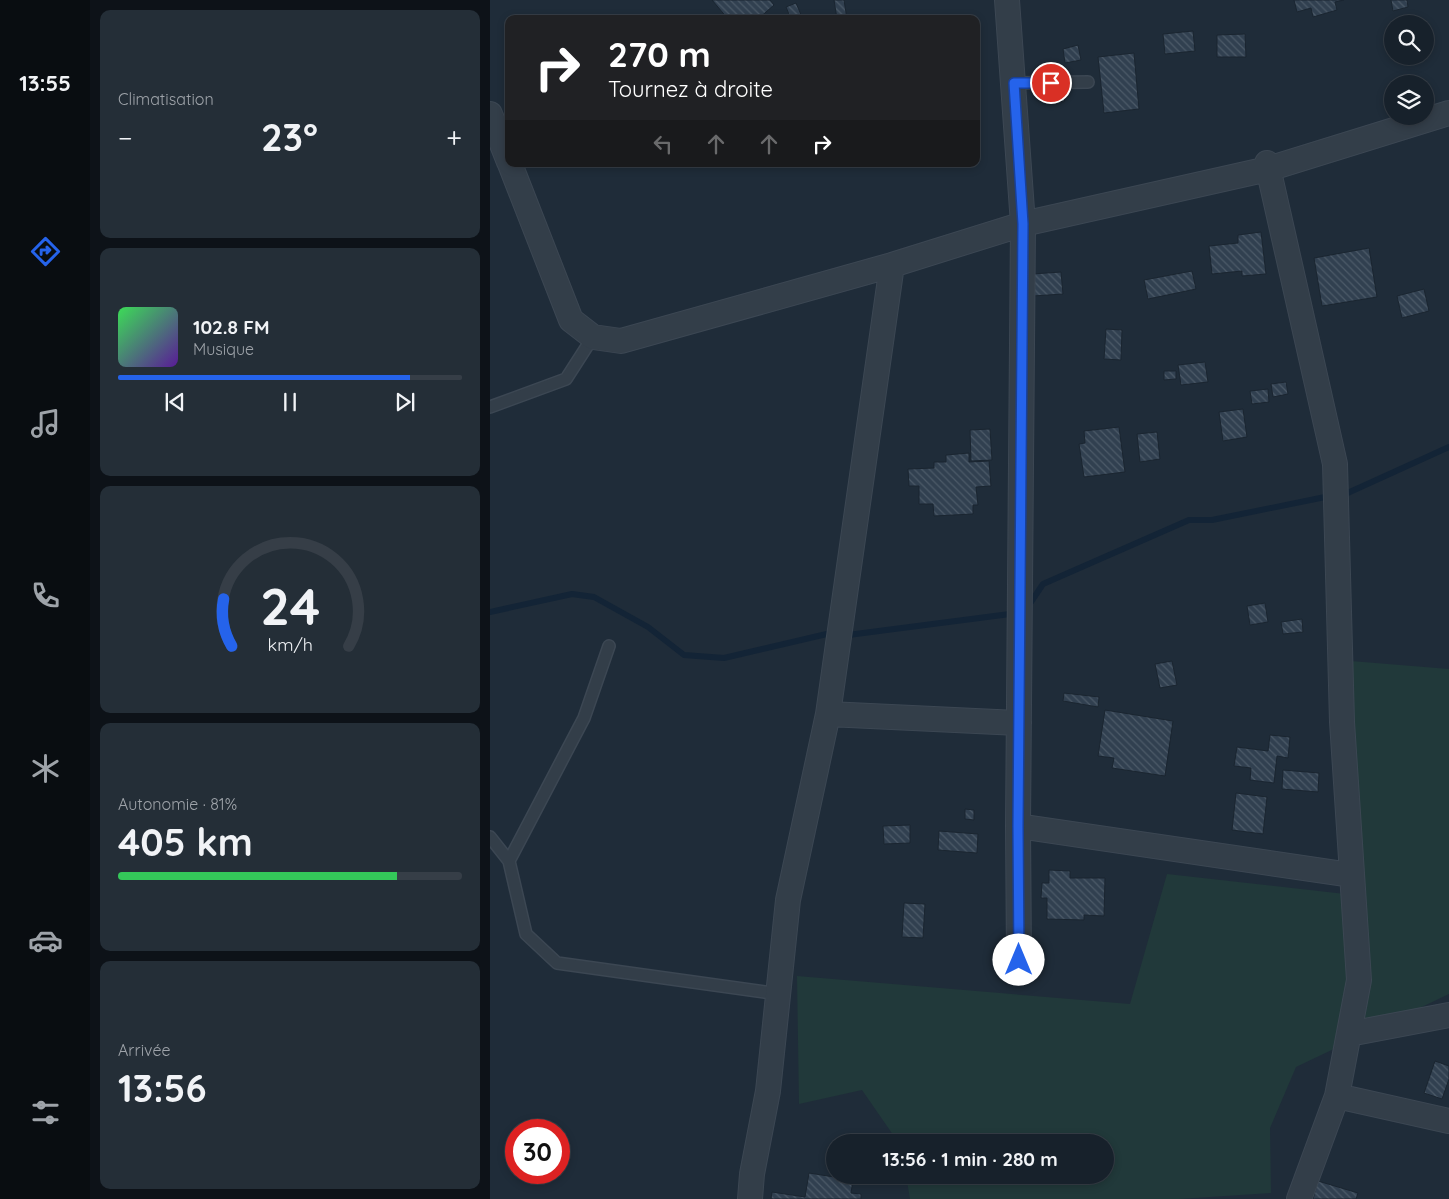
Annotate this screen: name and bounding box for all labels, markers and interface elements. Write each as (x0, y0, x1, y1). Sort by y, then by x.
map controls (1384, 15, 1434, 125)
button: search (1384, 15, 1434, 65)
text: 270 m (608, 32, 711, 76)
icon: right (525, 35, 590, 100)
pin (1030, 62, 1072, 104)
text: 13:55 (19, 69, 71, 97)
icon: arrive (1037, 69, 1065, 97)
text: Tournez à droite (608, 75, 773, 103)
button: layers (1384, 75, 1434, 125)
text: Climatisation (118, 89, 214, 109)
text: 23° (261, 113, 318, 161)
text: − (118, 120, 133, 155)
text: + (446, 120, 462, 155)
icon: left (649, 130, 677, 158)
icon: ahead (702, 130, 730, 158)
icon: ahead (755, 130, 783, 158)
icon: right (808, 130, 836, 158)
icon: directions (28, 234, 63, 269)
text: 102.8 FM (193, 315, 270, 339)
text: Musique (193, 339, 254, 359)
icon: previous (161, 388, 189, 416)
icon: pause (276, 388, 304, 416)
icon: next (391, 388, 419, 416)
icon: music (28, 406, 63, 441)
text: 24 (260, 573, 320, 638)
icon: phone (28, 578, 63, 613)
text: km/h (267, 633, 313, 655)
icon: climate (28, 751, 63, 786)
text: Autonomie · 81% (118, 794, 237, 814)
text: 405 km (118, 818, 253, 866)
icon: car (28, 923, 63, 958)
position arrow (992, 933, 1044, 985)
text: Arrivée (118, 1040, 171, 1060)
text: 13:56 (118, 1064, 206, 1112)
icon: filters (28, 1095, 63, 1130)
speed limit sign: 30 (505, 1119, 570, 1184)
text: 13:56 · 1 min · 280 m (882, 1147, 1058, 1171)

